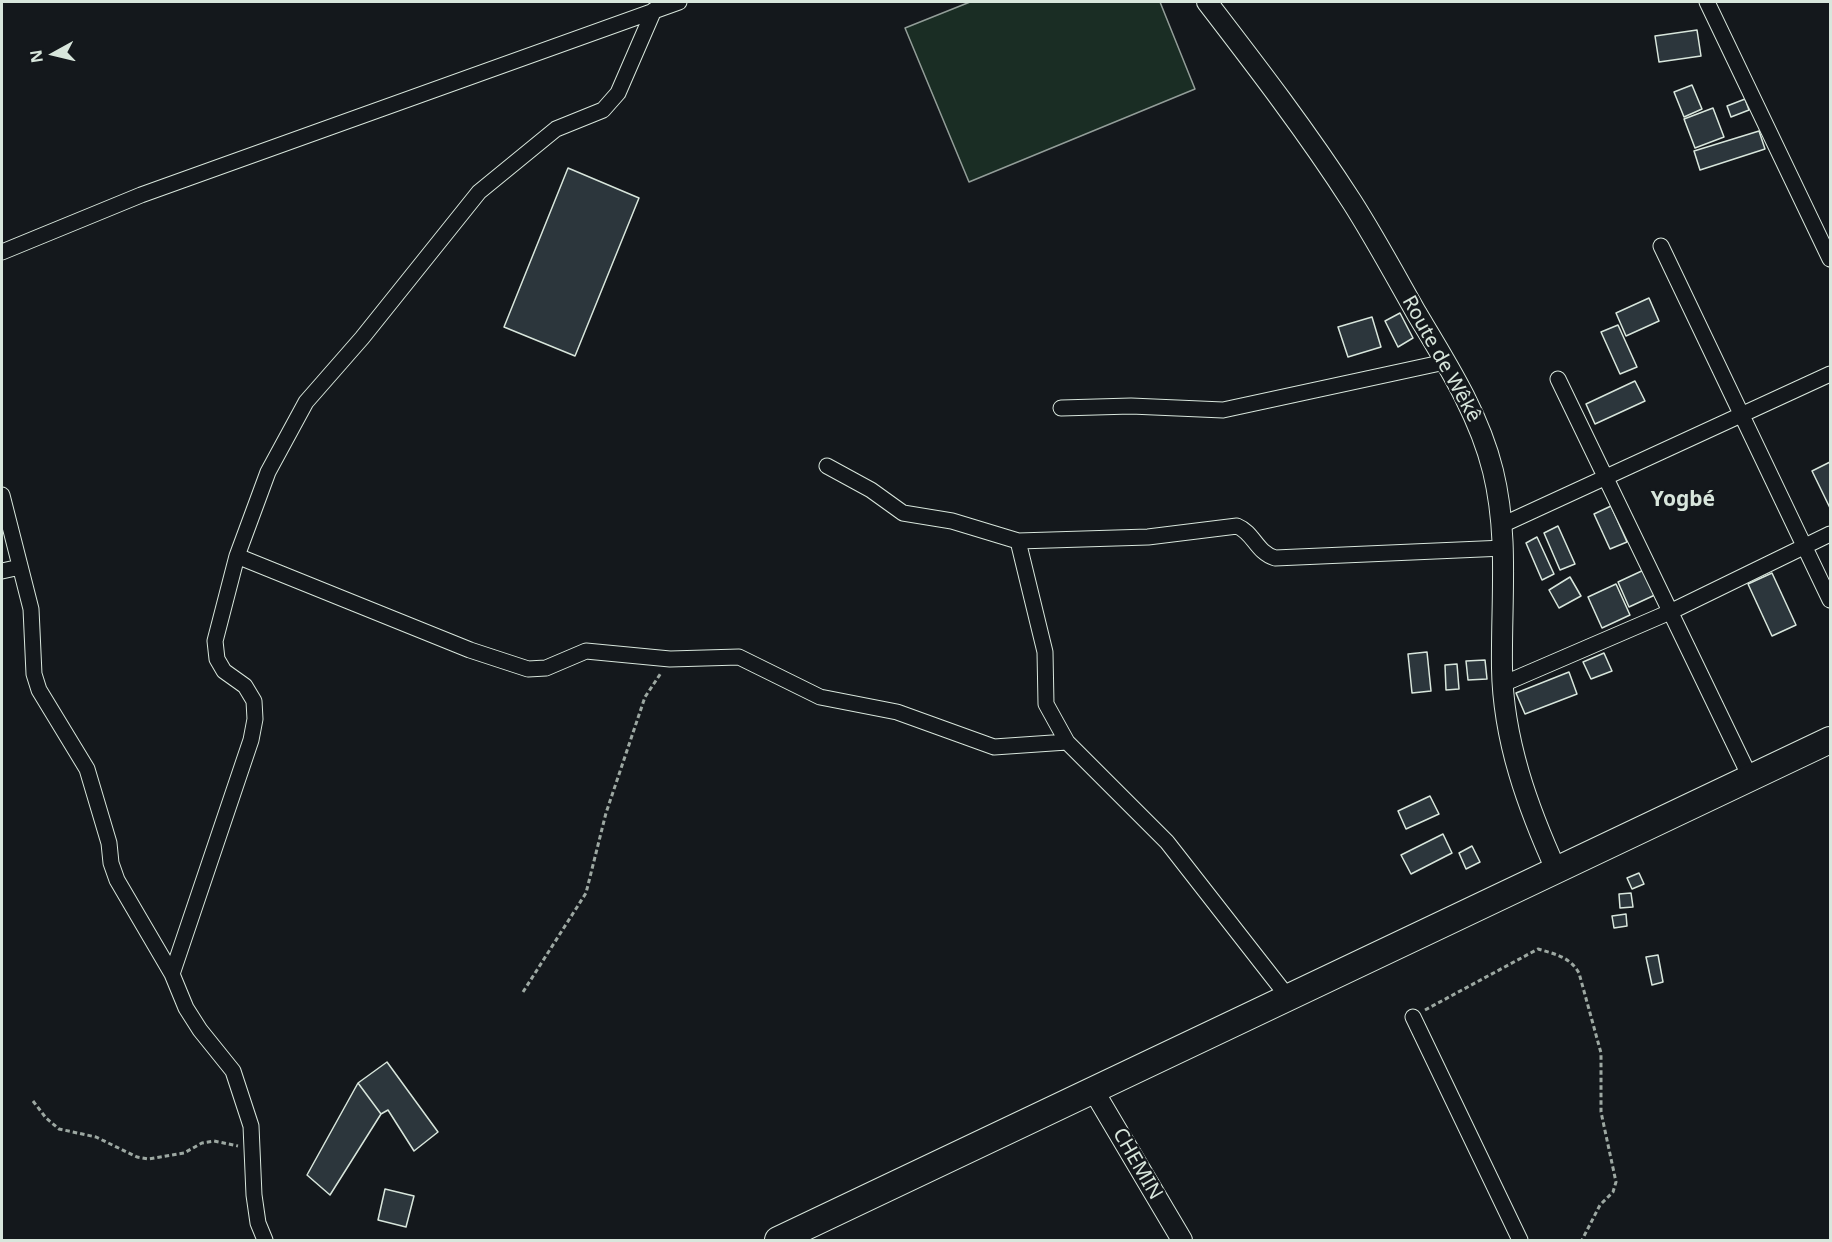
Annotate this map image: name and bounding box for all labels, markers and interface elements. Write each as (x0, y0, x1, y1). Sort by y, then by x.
north arrow (24, 24, 84, 84)
text: N (24, 49, 48, 64)
street label: Route de Wêkê (1396, 292, 1486, 426)
district label: Yogbé (1651, 487, 1715, 513)
street label: CHEMIN (1107, 1124, 1167, 1204)

